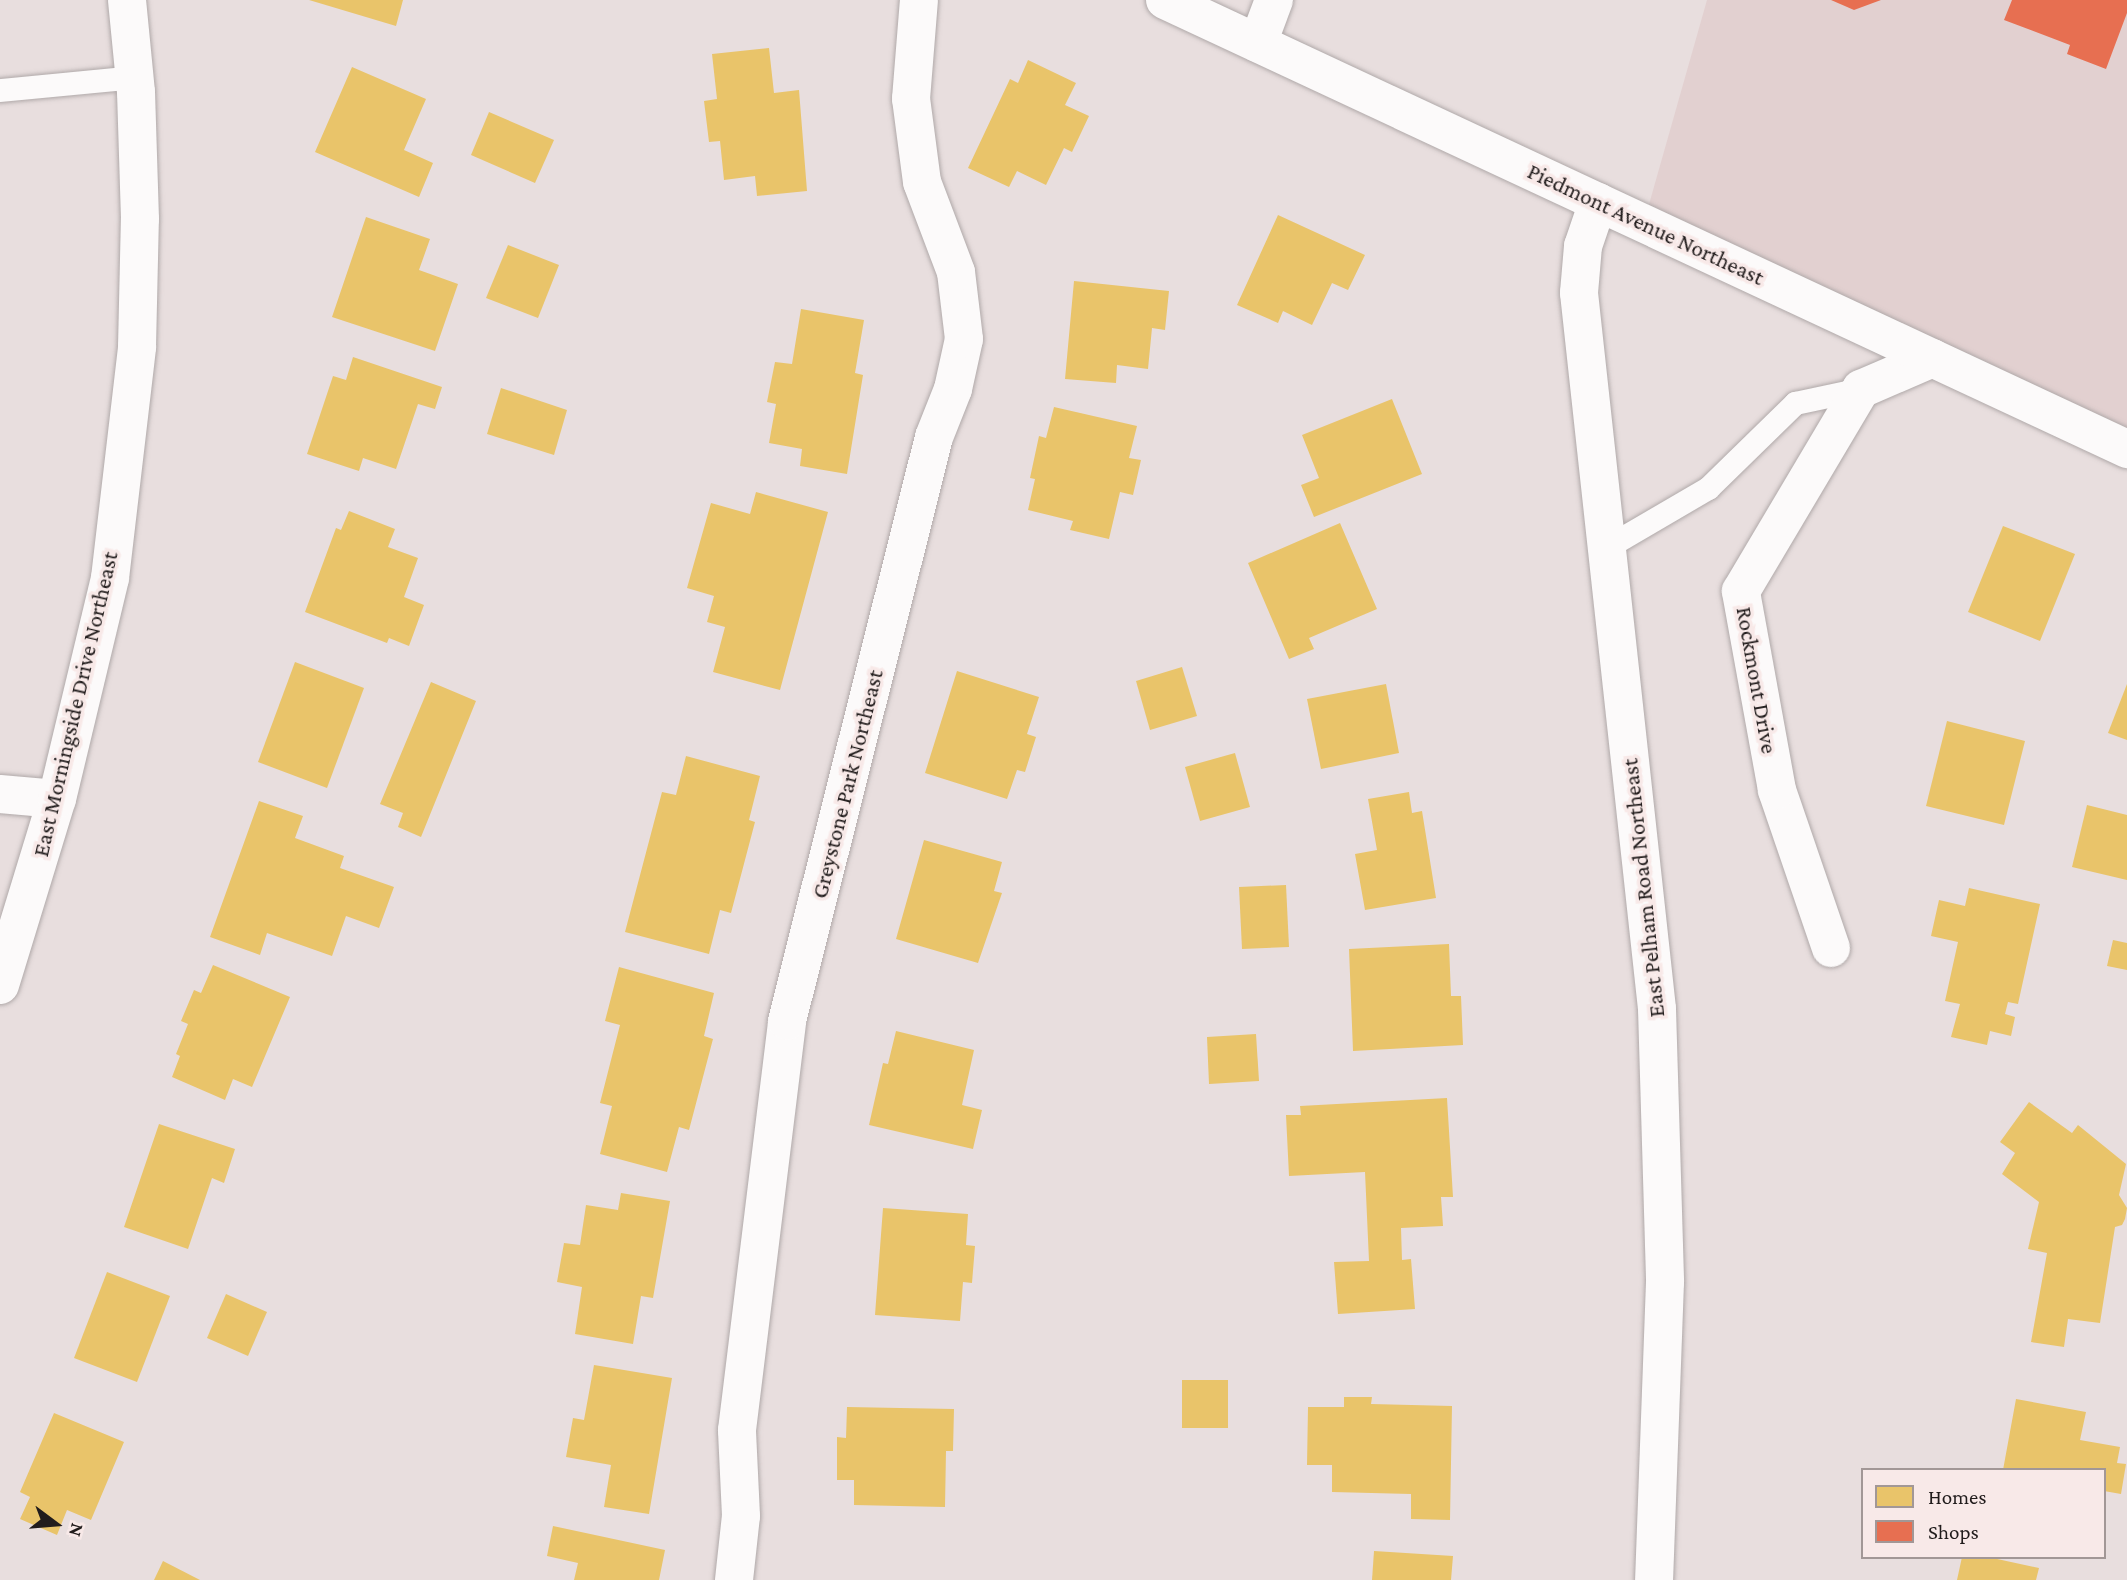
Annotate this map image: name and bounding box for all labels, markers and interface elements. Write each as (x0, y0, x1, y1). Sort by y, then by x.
street label: Piedmont Avenue Northeast (1523, 157, 1769, 291)
street label: East Morningside Drive Northeast (26, 549, 124, 859)
street label: Rockmont Drive (1731, 604, 1783, 756)
street label: Greystone Park Northeast (805, 667, 889, 901)
street label: East Pelham Road Northeast (1616, 757, 1670, 1019)
legend (1861, 1468, 2106, 1559)
text: Homes (1928, 1485, 1987, 1509)
north arrow (21, 1489, 91, 1559)
text: Shops (1928, 1520, 1979, 1544)
text: N (65, 1521, 89, 1539)

